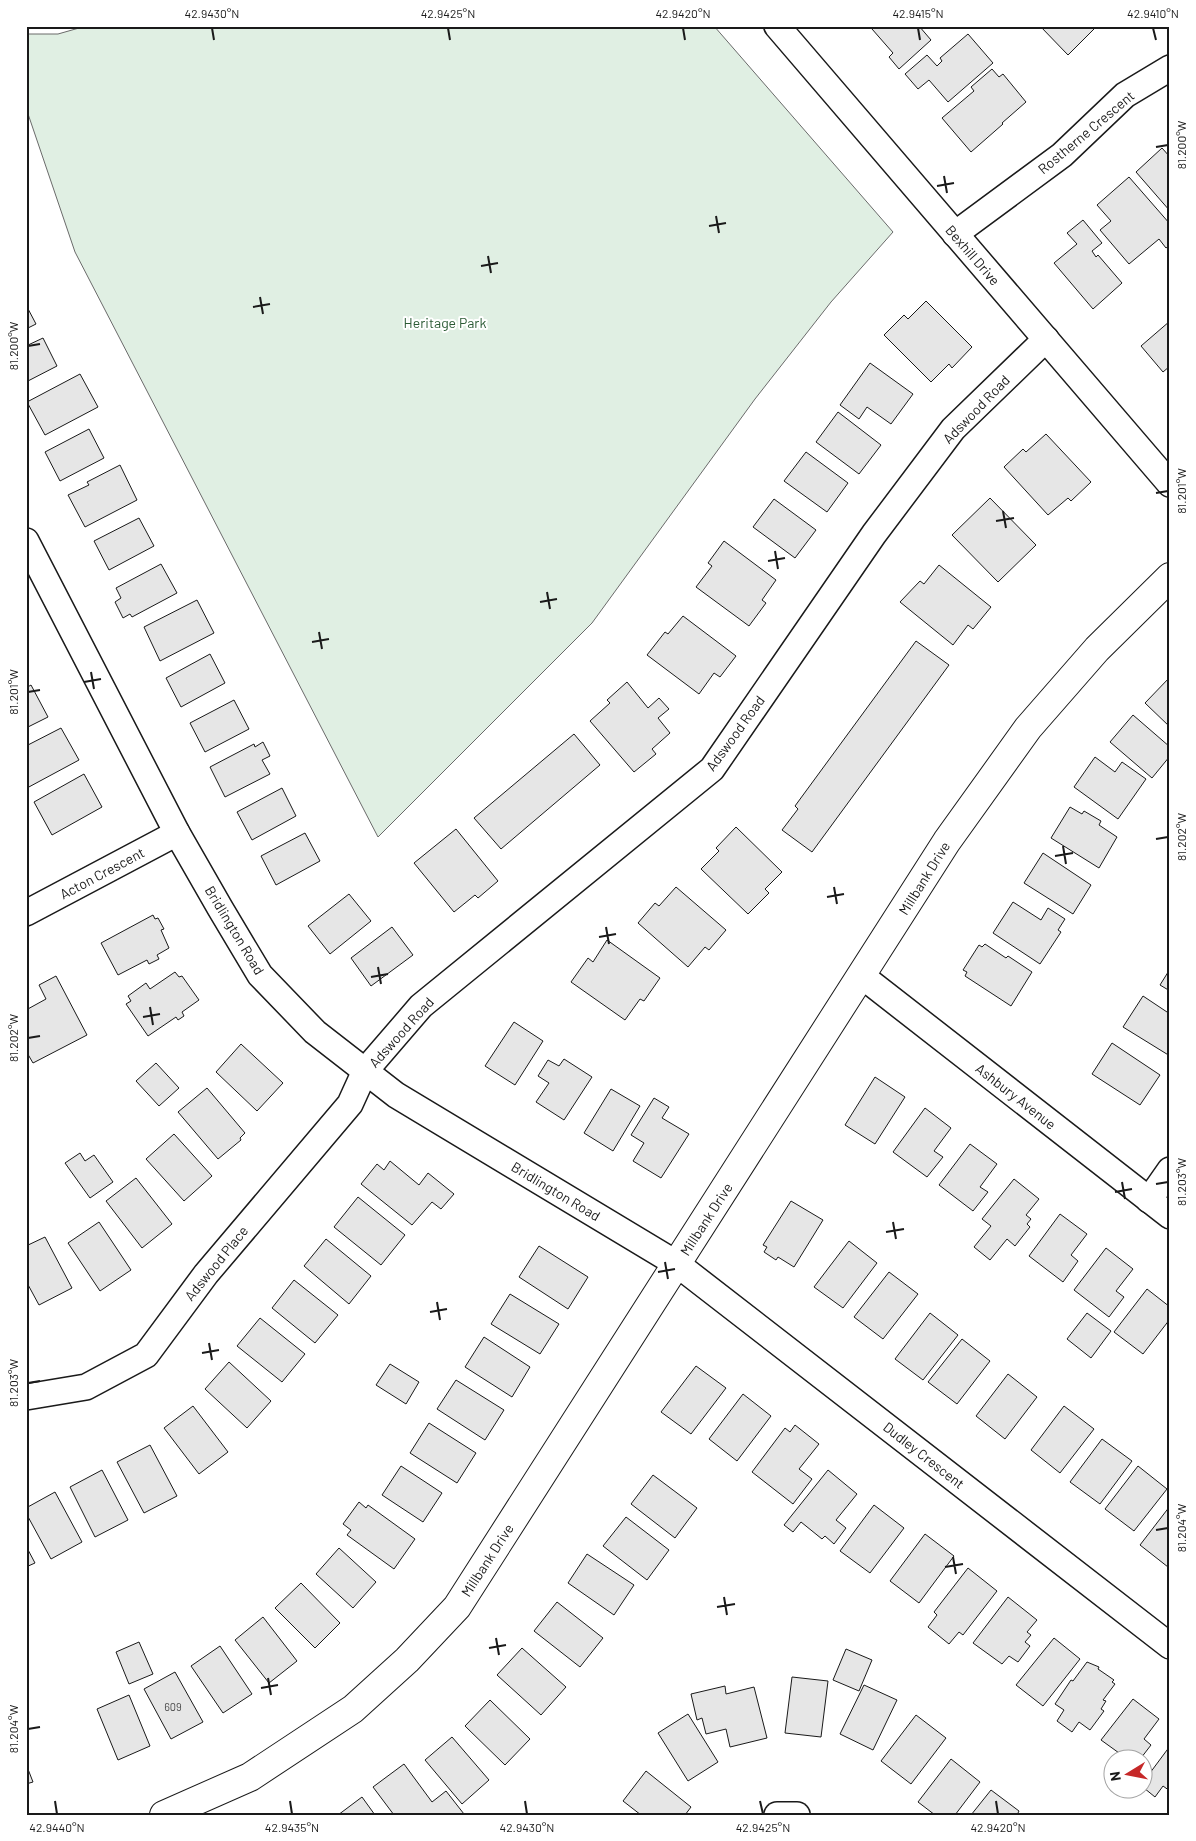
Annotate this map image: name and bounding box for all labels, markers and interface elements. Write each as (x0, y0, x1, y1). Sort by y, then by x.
text: 42.9430°N (185, 6, 239, 20)
text: 42.9425°N (421, 6, 475, 20)
text: 42.9420°N (655, 6, 711, 20)
text: 42.9415°N (892, 6, 944, 20)
text: 42.9410°N (1127, 6, 1179, 20)
street label: Rostherne Crescent (1034, 87, 1138, 177)
text: 81.200°W (1174, 120, 1188, 169)
street label: Bexhill Drive (942, 221, 1004, 289)
park label: Heritage Park (404, 314, 486, 331)
text: 81.200°W (6, 321, 20, 370)
street label: Adswood Road (939, 371, 1013, 447)
text: 81.201°W (1174, 468, 1188, 514)
text: 81.201°W (6, 669, 20, 715)
street label: Adswood Road (702, 692, 768, 774)
text: 81.202°W (1174, 812, 1188, 861)
street label: Millbank Drive (895, 838, 953, 918)
street label: Acton Crescent (57, 844, 147, 902)
street label: Bridlington Road (202, 882, 268, 978)
street label: Adswood Road (365, 993, 437, 1071)
text: 81.202°W (6, 1013, 20, 1062)
street label: Ashbury Avenue (972, 1059, 1060, 1133)
street label: Bridlington Road (508, 1158, 604, 1224)
text: 81.203°W (1174, 1158, 1188, 1206)
street label: Millbank Drive (676, 1179, 736, 1259)
street label: Adswood Place (181, 1222, 251, 1304)
text: 81.203°W (6, 1359, 20, 1407)
street label: Dudley Crescent (880, 1418, 968, 1492)
text: 81.204°W (1174, 1503, 1188, 1552)
street label: Millbank Drive (457, 1520, 517, 1600)
house number: 609 (164, 1700, 182, 1713)
text: 81.204°W (6, 1704, 20, 1753)
north arrow (1104, 1748, 1154, 1798)
text: N (1106, 1770, 1124, 1782)
text: 42.9440°N (29, 1820, 85, 1834)
text: 42.9435°N (265, 1820, 319, 1834)
text: 42.9430°N (500, 1820, 554, 1834)
text: 42.9425°N (736, 1820, 790, 1834)
text: 42.9420°N (970, 1820, 1026, 1834)

